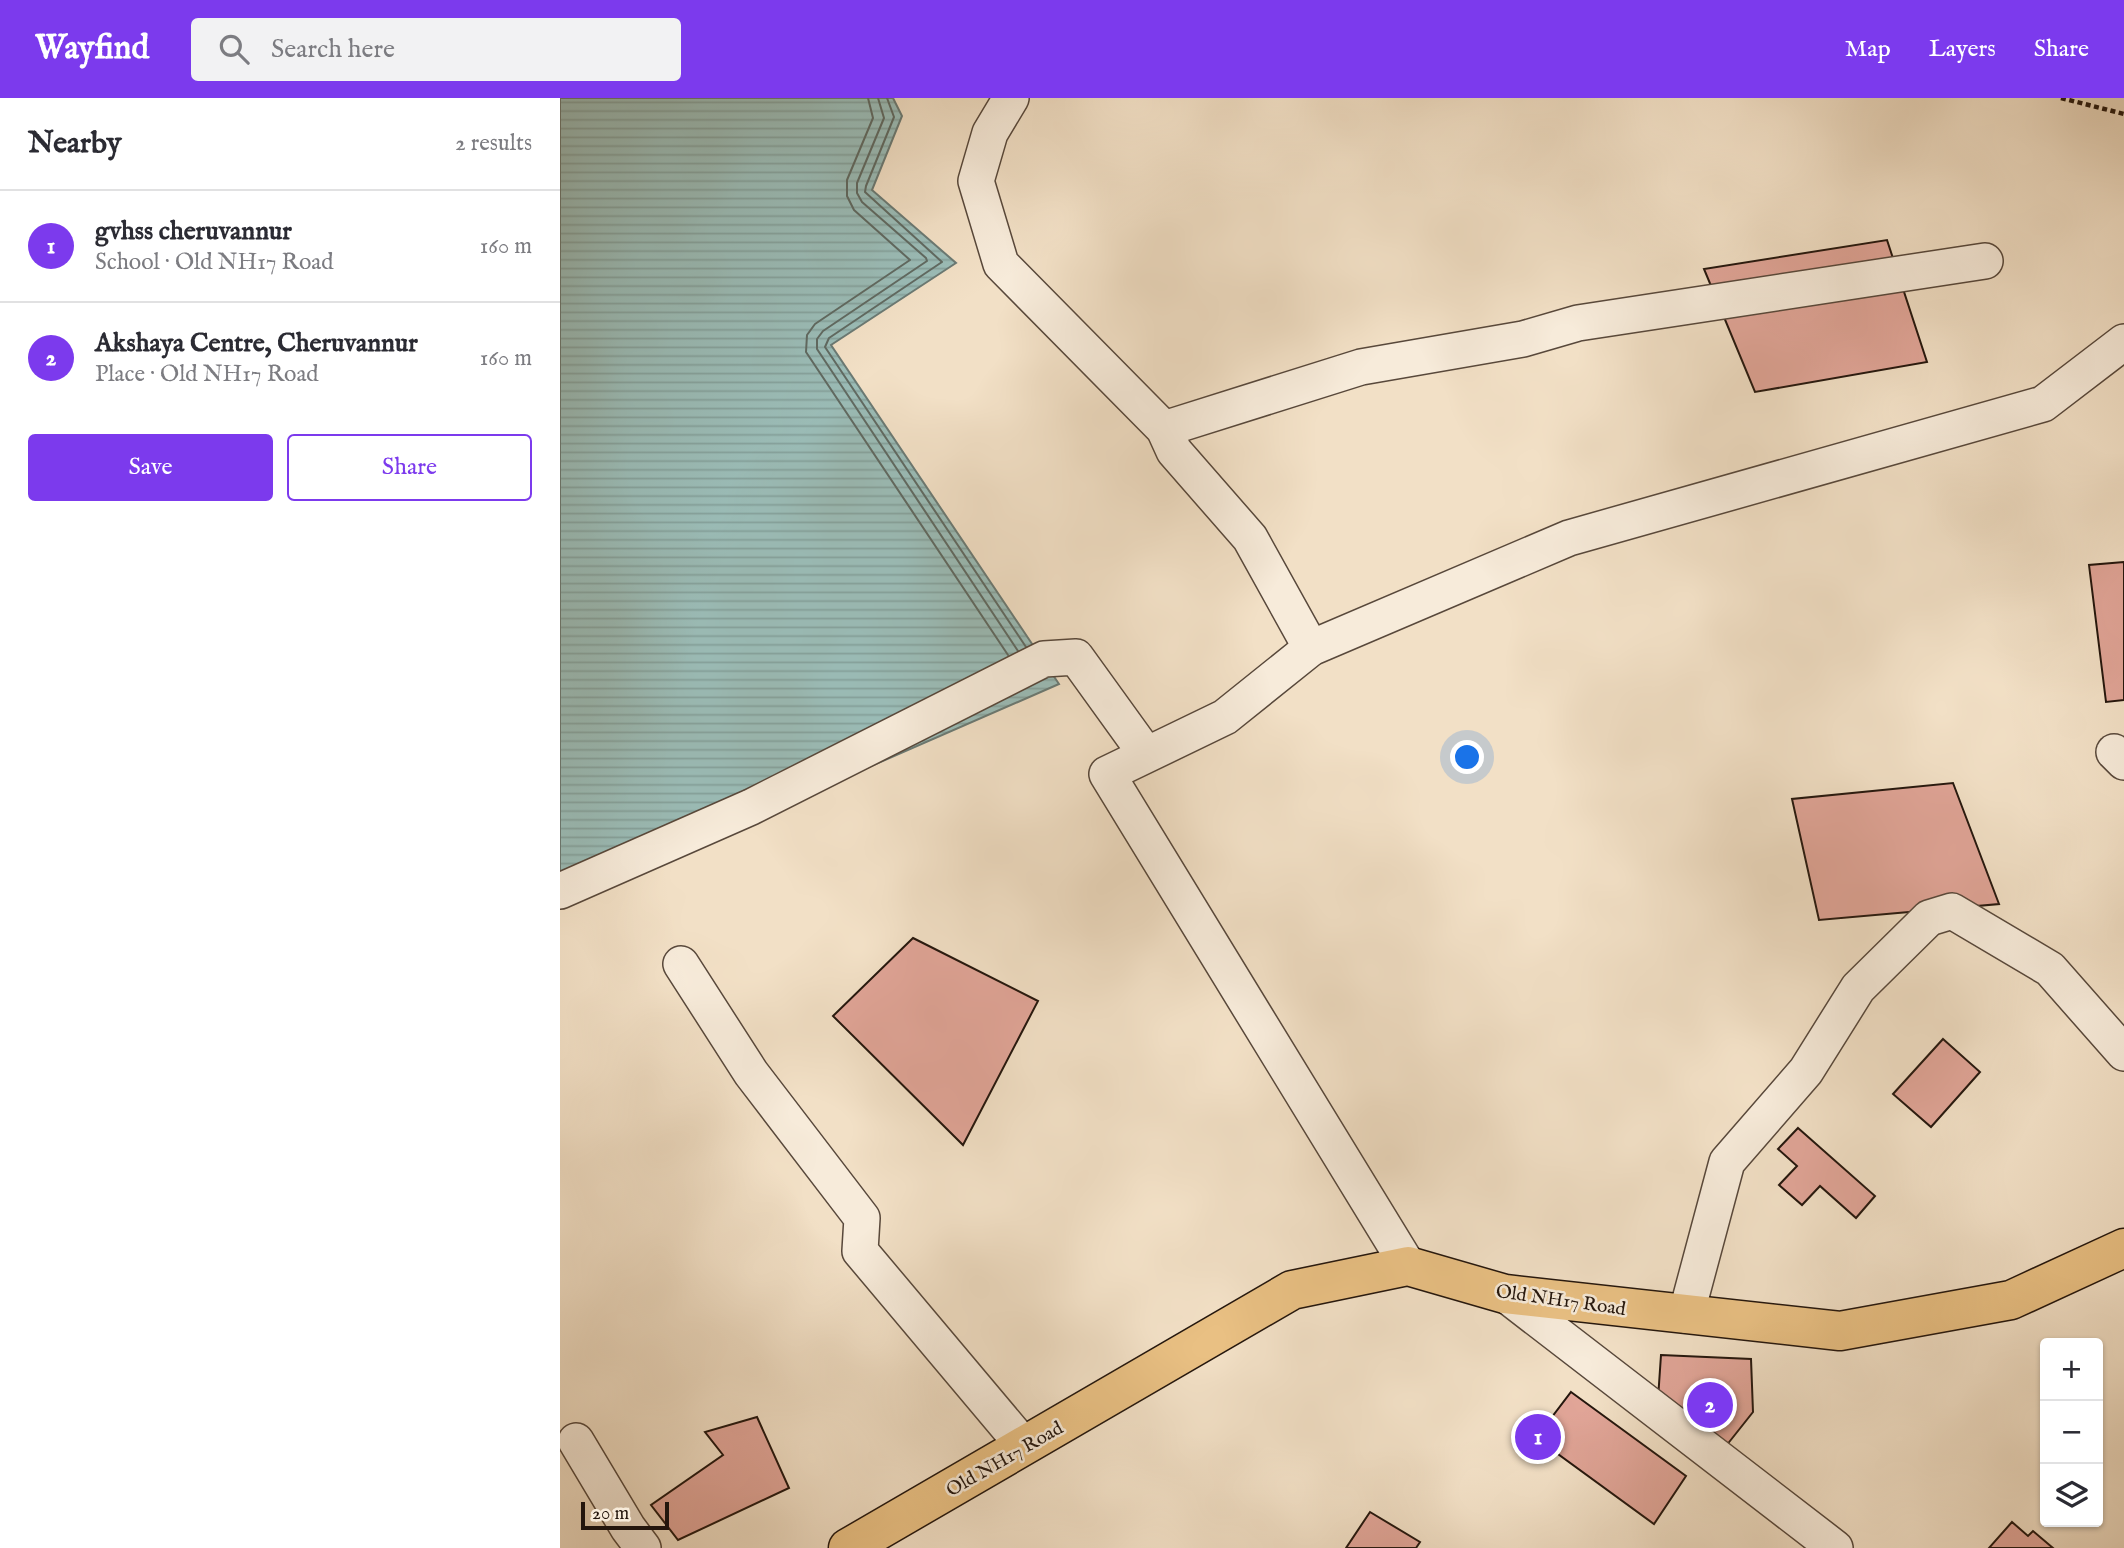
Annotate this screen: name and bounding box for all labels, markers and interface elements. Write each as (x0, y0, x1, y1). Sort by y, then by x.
search box (191, 18, 681, 81)
text: Wayfind (35, 28, 149, 70)
icon: search (215, 30, 253, 68)
text: Search here (271, 33, 395, 66)
text: Map (1845, 34, 1891, 65)
text: Layers (1929, 34, 1996, 65)
text: Share (2034, 34, 2089, 65)
text: Nearby (28, 125, 121, 163)
text: 2 results (455, 129, 532, 158)
text: gvhss cheruvannur (95, 215, 292, 248)
text: 1 (47, 232, 55, 261)
text: 160 m (480, 232, 532, 261)
text: School · Old NH17 Road (95, 248, 333, 277)
text: Akshaya Centre, Cheruvannur (95, 327, 418, 360)
text: 2 (46, 344, 56, 373)
text: 160 m (480, 344, 532, 373)
text: Place · Old NH17 Road (95, 360, 319, 389)
button: Save (28, 434, 273, 501)
button: Share (287, 434, 532, 501)
your location (1450, 740, 1484, 774)
street label: Old NH17 Road (1494, 1280, 1628, 1322)
map controls (2040, 1338, 2103, 1527)
button: + (2040, 1338, 2103, 1401)
pin: 2 (1687, 1379, 1733, 1431)
button: − (2040, 1401, 2103, 1464)
pin: 1 (1515, 1411, 1561, 1463)
street label: Old NH17 Road (942, 1416, 1068, 1503)
button: layers (2040, 1464, 2103, 1527)
scale bar (581, 1499, 668, 1531)
text: 20 m (592, 1502, 629, 1526)

